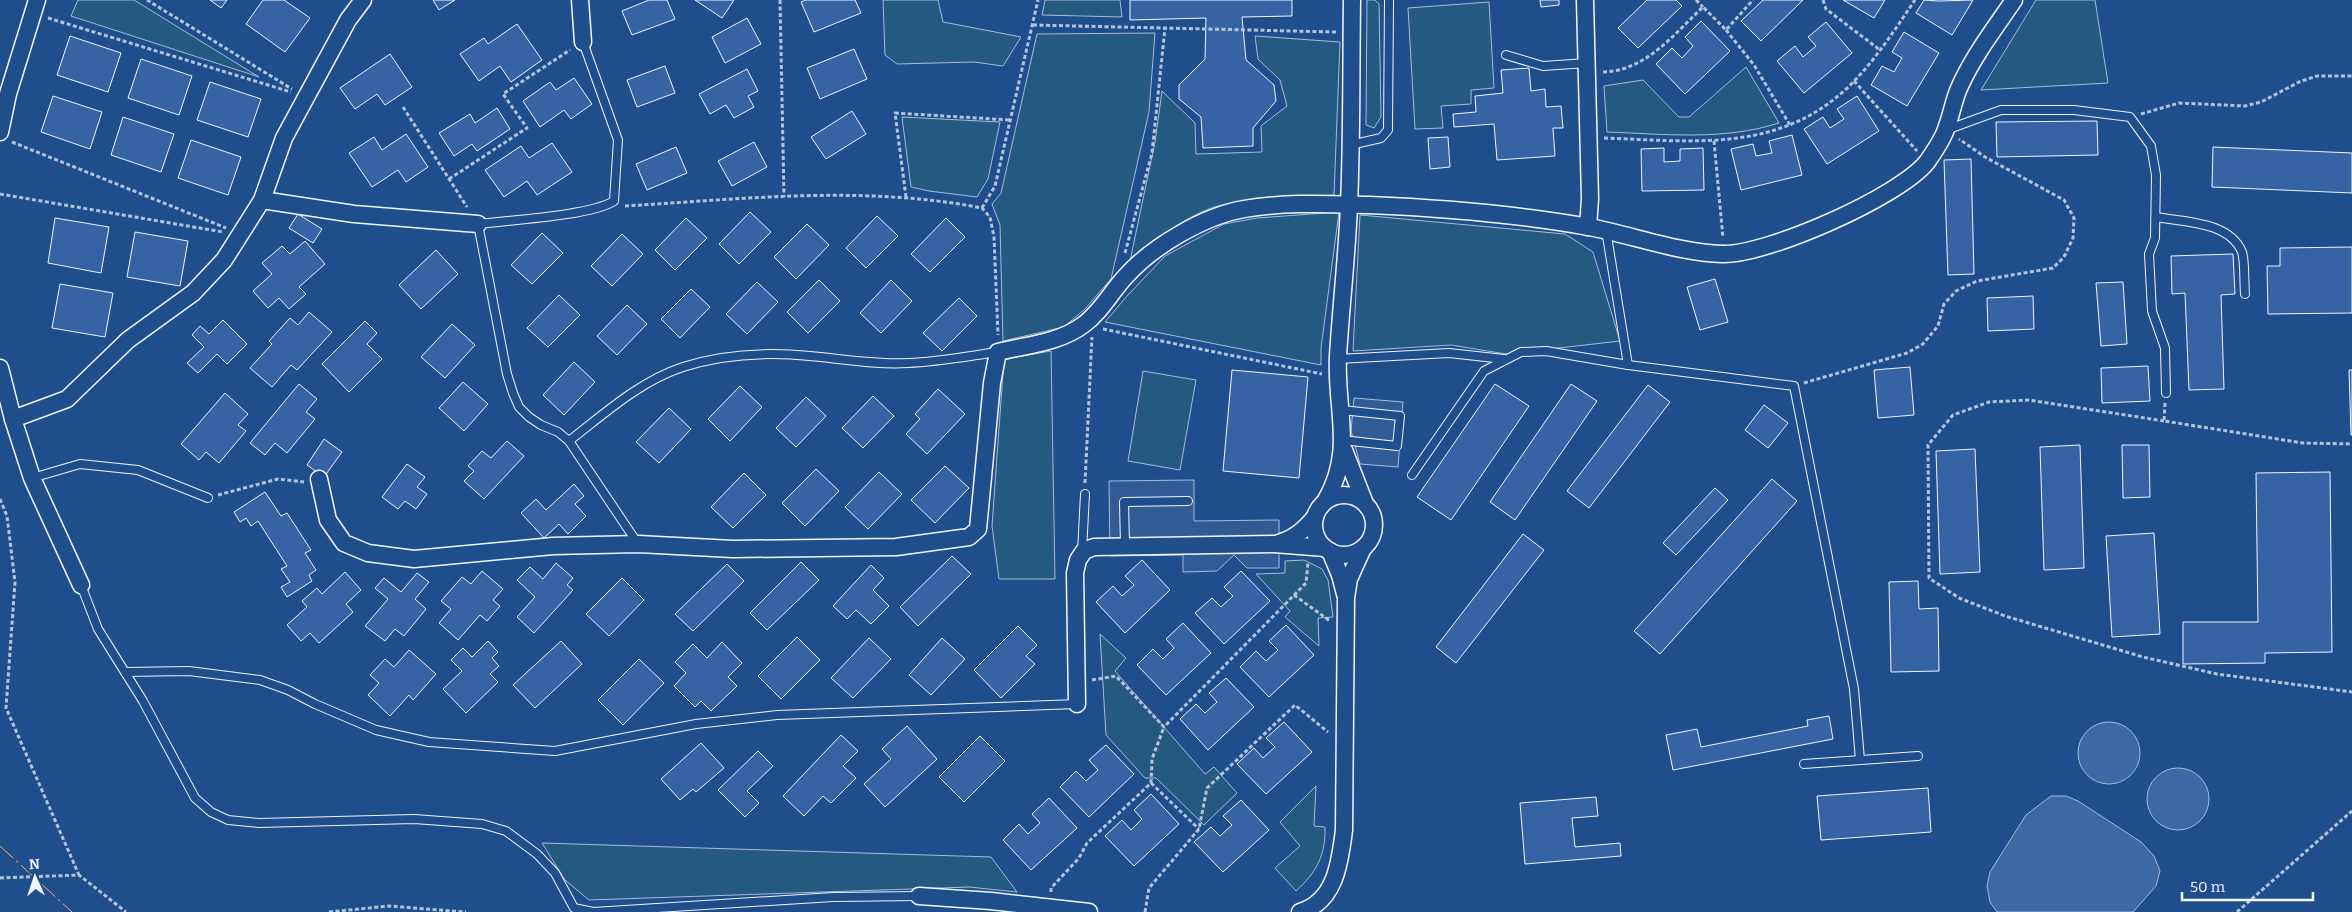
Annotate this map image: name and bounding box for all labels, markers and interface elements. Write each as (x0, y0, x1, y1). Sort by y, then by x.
north arrow (10, 852, 60, 902)
text: N (29, 856, 40, 873)
scale bar (2182, 870, 2313, 902)
text: 50 m (2190, 878, 2226, 896)

